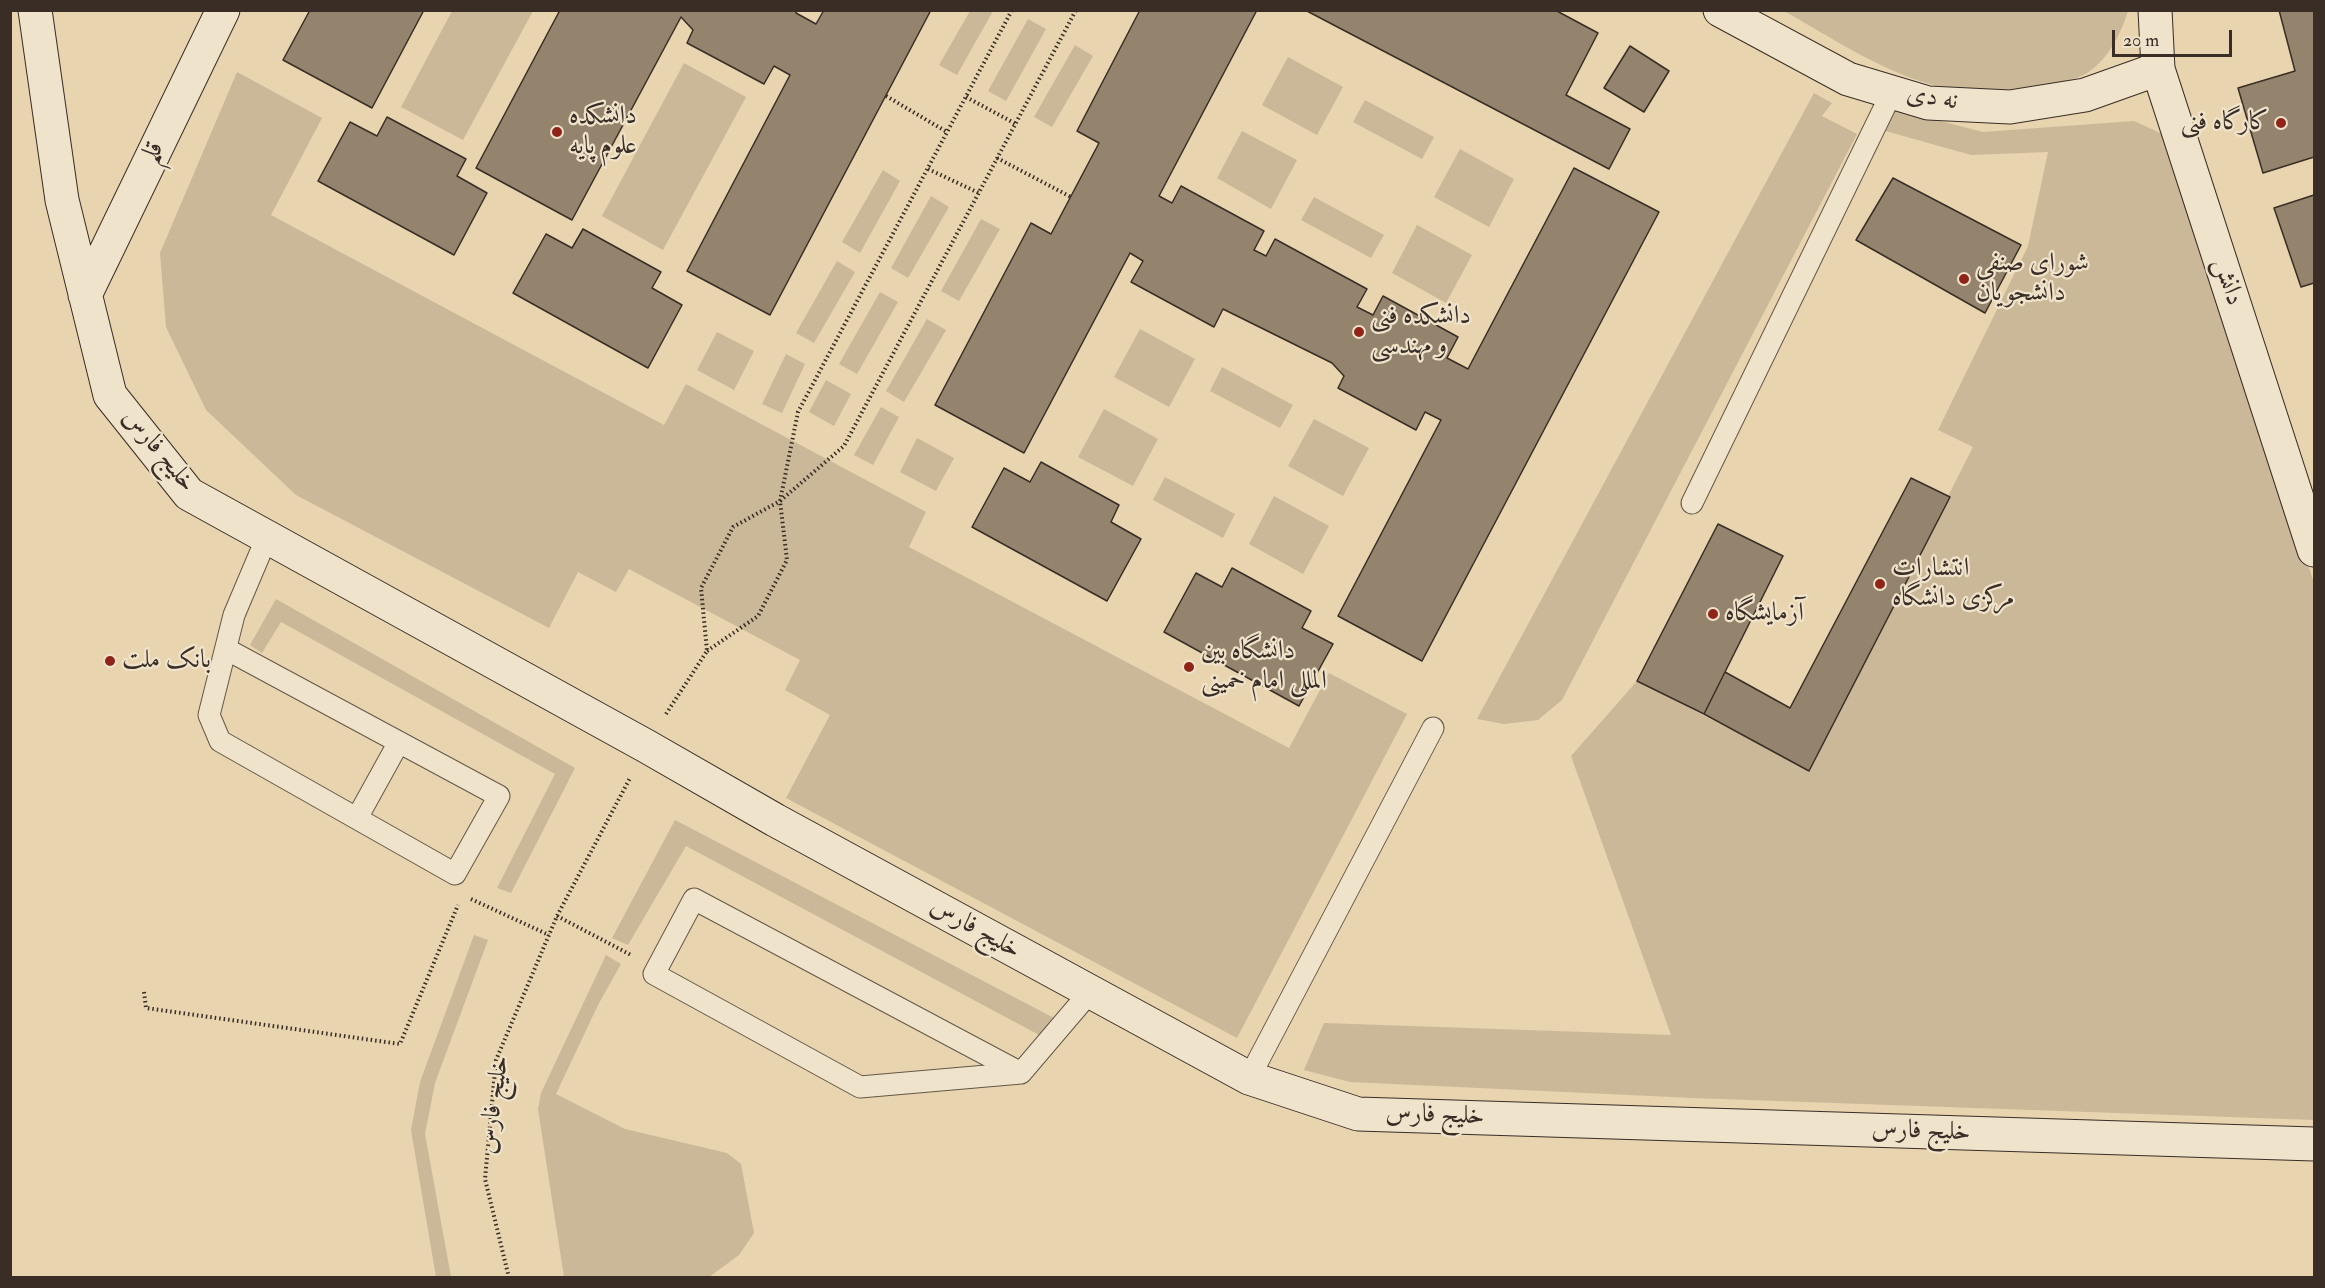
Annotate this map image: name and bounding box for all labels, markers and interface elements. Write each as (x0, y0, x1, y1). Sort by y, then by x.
scale bar (2115, 18, 2235, 56)
text: 20 m (2123, 29, 2159, 52)
street label: نه دی (1904, 80, 1960, 118)
place label: دانشکده علوم پایه (569, 101, 637, 162)
place label: کارگاه فنی (2181, 107, 2269, 139)
marker: کارگاه فنی (2274, 116, 2288, 130)
marker: دانشکده علوم پایه (550, 125, 564, 139)
street label: قلم (136, 137, 172, 169)
place label: شورای صنفی دانشجویان (1976, 248, 2089, 310)
street label: دانش (2205, 254, 2249, 310)
marker: شورای صنفی دانشجویان (1957, 272, 1971, 286)
place label: دانشکده فنی و مهندسی (1371, 301, 1471, 362)
marker: دانشکده فنی و مهندسی (1352, 325, 1366, 339)
street label: خلیج فارس (114, 403, 202, 499)
place label: انتشارات مرکزی دانشگاه (1892, 553, 2014, 614)
marker: انتشارات مرکزی دانشگاه (1873, 577, 1887, 591)
place label: آزمایشگاه (1725, 598, 1804, 630)
marker: آزمایشگاه (1706, 607, 1720, 621)
place label: دانشگاه بین المللی امام خمینی (1201, 636, 1327, 698)
place label: بانک ملت (122, 645, 211, 677)
marker: بانک ملت (103, 654, 117, 668)
marker: دانشگاه بین المللی امام خمینی (1182, 660, 1196, 674)
street label: خلیج فارس (924, 891, 1026, 967)
street label: خلیج فارس (473, 1054, 517, 1156)
street label: خلیج فارس (1385, 1099, 1485, 1133)
street label: خلیج فارس (1871, 1115, 1971, 1149)

